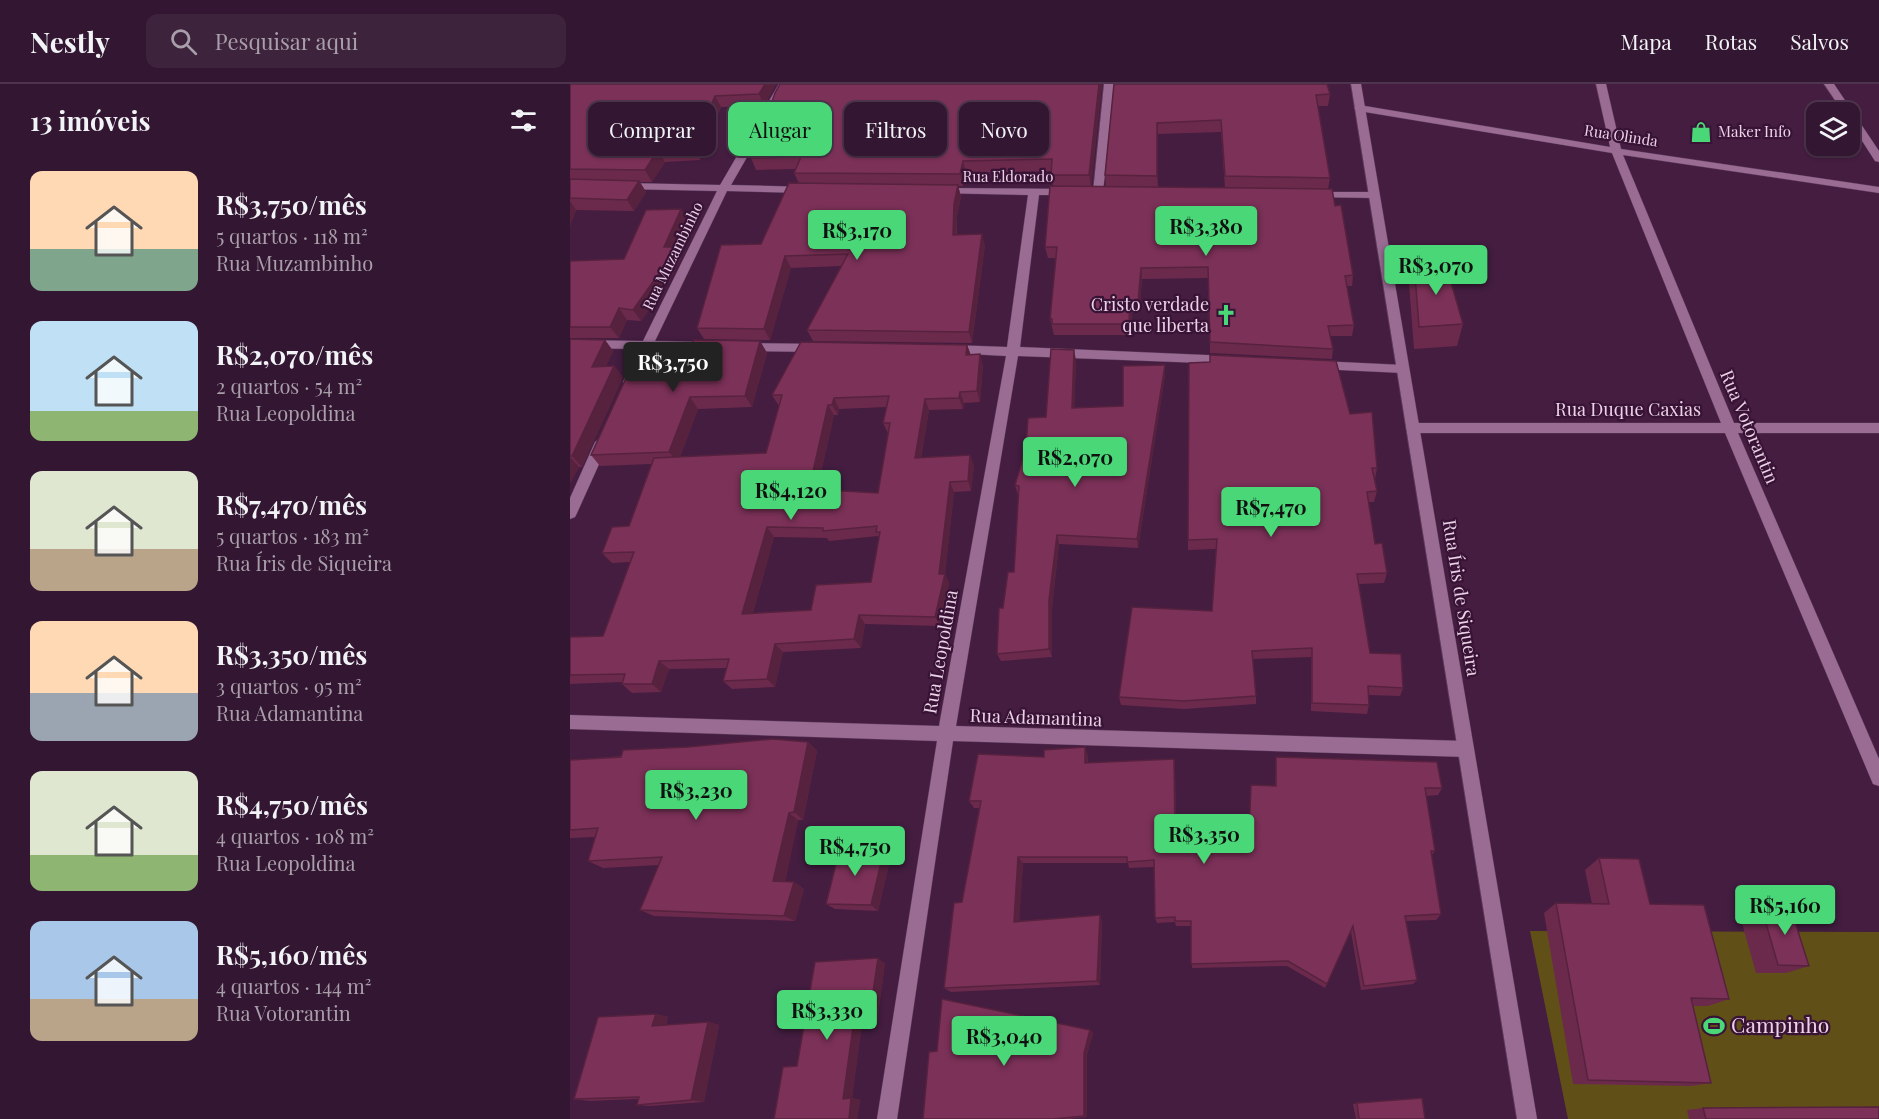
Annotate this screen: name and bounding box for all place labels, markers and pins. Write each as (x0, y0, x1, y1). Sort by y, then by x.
shop icon: Maker Info (1689, 120, 1713, 144)
place label: Maker Info (1718, 121, 1791, 141)
pin: R$3,380 (1151, 206, 1261, 257)
pin: R$3,170 (802, 210, 912, 261)
pin: R$3,070 (1381, 245, 1491, 296)
place label: Cristo verdade que liberta (1091, 292, 1209, 337)
church icon: Cristo verdade que liberta (1214, 303, 1238, 327)
pin: R$3,750 (618, 342, 728, 393)
pin: R$2,070 (1020, 437, 1130, 488)
pin: R$4,120 (736, 470, 846, 521)
pin: R$7,470 (1216, 487, 1326, 538)
pin: R$3,230 (641, 770, 751, 821)
pin: R$3,350 (1149, 814, 1259, 865)
pin: R$4,750 (800, 826, 910, 877)
pin: R$5,160 (1730, 885, 1840, 936)
pin: R$3,330 (772, 990, 882, 1041)
place label: Campinho (1731, 1010, 1829, 1038)
sports icon: Campinho (1702, 1014, 1726, 1038)
pin: R$3,040 (949, 1016, 1059, 1067)

